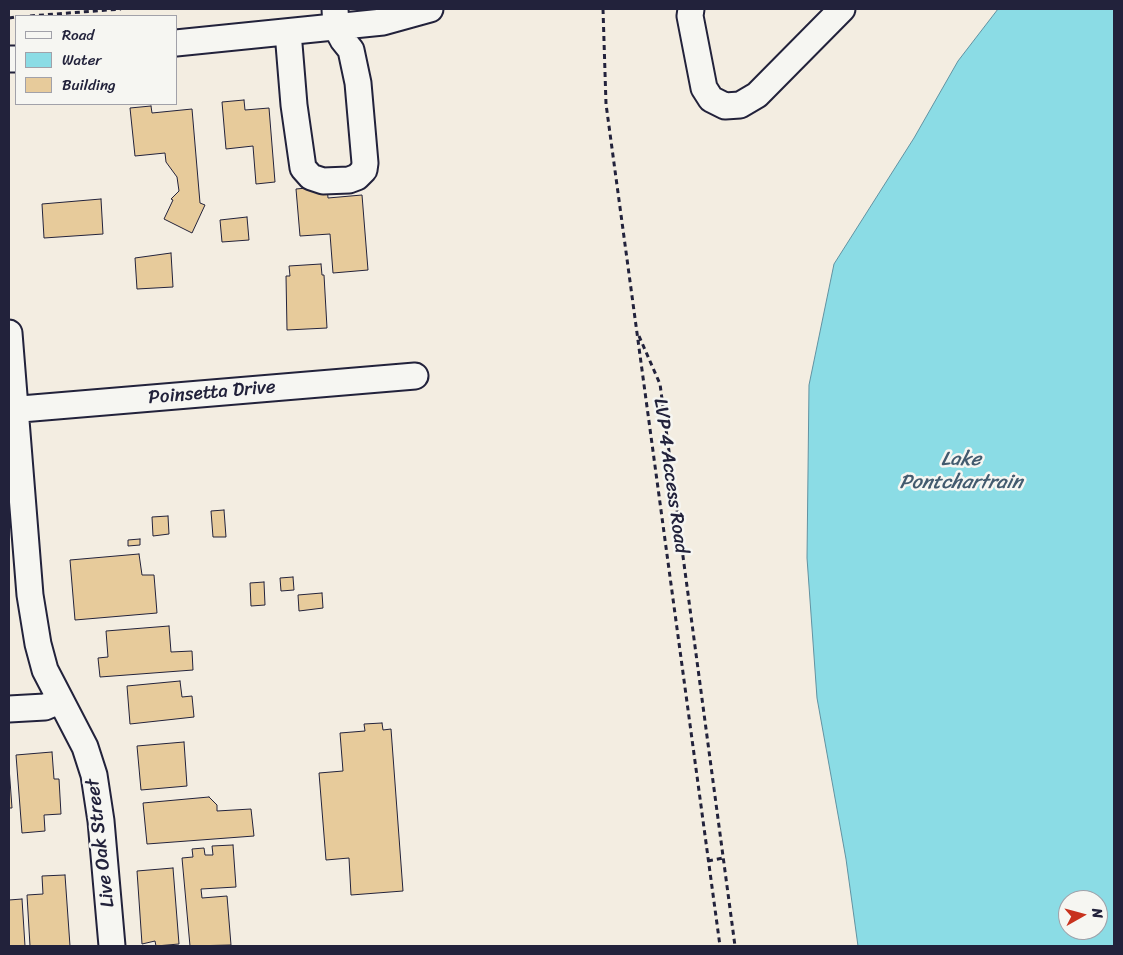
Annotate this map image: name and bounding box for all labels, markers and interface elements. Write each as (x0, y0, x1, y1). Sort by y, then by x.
legend (15, 15, 178, 105)
text: Road (62, 22, 94, 48)
text: Water (62, 47, 102, 73)
text: Building (62, 72, 116, 98)
street label: Poinsetta Drive (147, 376, 277, 410)
street label: LVP 4 Access Road (648, 397, 692, 555)
water label: Lake Pontchartrain (899, 448, 1023, 495)
street label: Live Oak Street (82, 777, 120, 909)
north arrow (1058, 890, 1108, 940)
text: N (1084, 907, 1110, 920)

